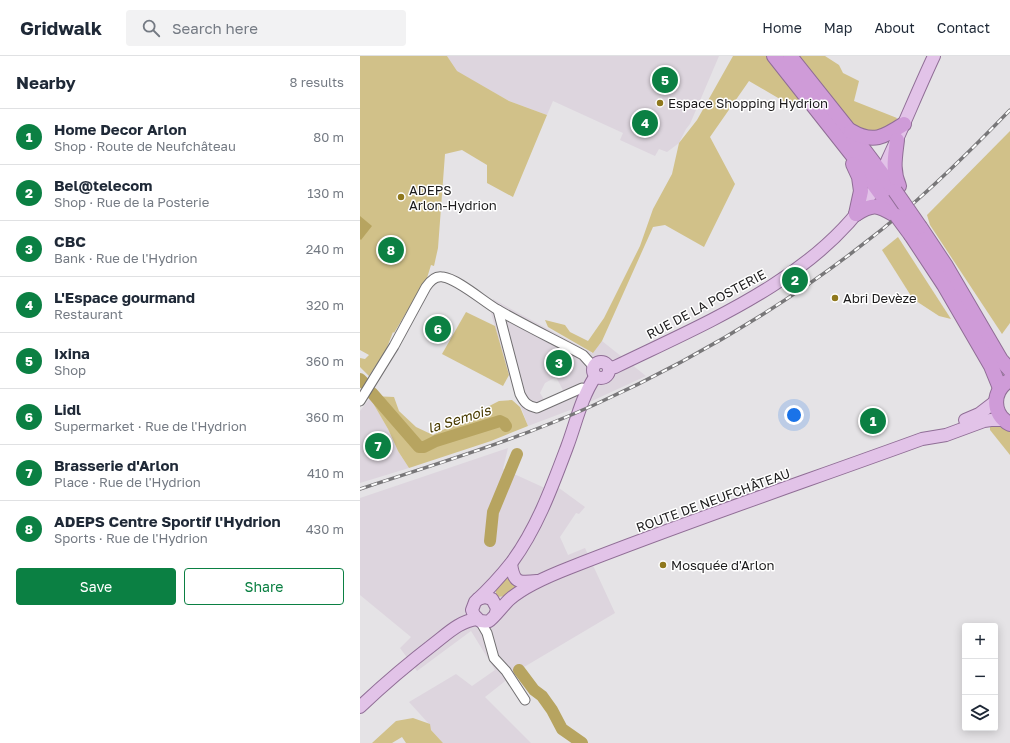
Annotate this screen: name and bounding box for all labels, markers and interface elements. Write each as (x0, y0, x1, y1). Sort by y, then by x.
search box (126, 10, 406, 46)
text: Gridwalk (20, 16, 102, 39)
icon: search (140, 17, 162, 39)
text: Search here (172, 19, 258, 37)
text: Home (762, 19, 802, 36)
text: Map (824, 19, 852, 36)
text: About (874, 19, 915, 36)
text: Contact (937, 19, 990, 36)
pin: 5 (652, 65, 678, 95)
text: Nearby (16, 72, 76, 93)
text: 8 results (290, 74, 344, 90)
place label: Espace Shopping Hydrion (668, 95, 828, 111)
marker: Espace Shopping Hydrion (655, 98, 665, 108)
pin: 4 (632, 108, 658, 138)
text: Home Decor Arlon (54, 120, 186, 138)
text: 1 (26, 129, 32, 145)
text: 80 m (313, 129, 344, 145)
text: Shop · Route de Neufchâteau (54, 138, 236, 154)
text: Bel@telecom (54, 176, 152, 194)
place label: ADEPS Arlon-Hydrion (409, 182, 497, 213)
text: 2 (25, 185, 33, 201)
text: 130 m (307, 185, 344, 201)
marker: ADEPS Arlon-Hydrion (396, 192, 406, 202)
text: Shop · Rue de la Posterie (54, 194, 209, 210)
text: CBC (54, 232, 86, 250)
pin: 8 (378, 235, 404, 265)
text: 3 (25, 241, 33, 257)
text: 240 m (306, 241, 344, 257)
text: Bank · Rue de l'Hydrion (54, 250, 198, 266)
pin: 2 (782, 265, 808, 295)
street label: RUE DE LA POSTERIE (644, 266, 768, 342)
text: L'Espace gourmand (54, 288, 195, 306)
place label: Abri Devèze (843, 290, 917, 306)
marker: Abri Devèze (830, 293, 840, 303)
text: 4 (25, 297, 33, 313)
text: 320 m (306, 297, 344, 313)
text: Restaurant (54, 306, 123, 322)
pin: 6 (425, 314, 451, 344)
text: Ixina (54, 344, 90, 362)
pin: 3 (546, 348, 572, 378)
text: 5 (25, 353, 33, 369)
text: 360 m (306, 353, 344, 369)
text: Shop (54, 362, 86, 378)
text: Lidl (54, 400, 81, 418)
water label: la Semois (425, 401, 493, 436)
your location (784, 405, 804, 425)
pin: 1 (860, 406, 886, 436)
text: 6 (25, 409, 33, 425)
text: 360 m (306, 409, 344, 425)
text: Supermarket · Rue de l'Hydrion (54, 418, 247, 434)
pin: 7 (365, 431, 391, 461)
text: Brasserie d'Arlon (54, 456, 178, 474)
text: 7 (25, 465, 33, 481)
text: 410 m (307, 465, 344, 481)
street label: ROUTE DE NEUFCHÂTEAU (634, 465, 792, 535)
text: Place · Rue de l'Hydrion (54, 474, 201, 490)
text: ADEPS Centre Sportif l'Hydrion (54, 512, 281, 530)
text: 8 (25, 521, 33, 537)
text: 430 m (306, 521, 344, 537)
text: Sports · Rue de l'Hydrion (54, 530, 208, 546)
place label: Mosquée d'Arlon (671, 557, 774, 573)
marker: Mosquée d'Arlon (658, 560, 668, 570)
button: Save (16, 568, 176, 605)
button: Share (184, 568, 344, 605)
map controls (962, 623, 998, 731)
button: + (962, 623, 998, 659)
button: − (962, 659, 998, 695)
button: layers (962, 695, 998, 731)

